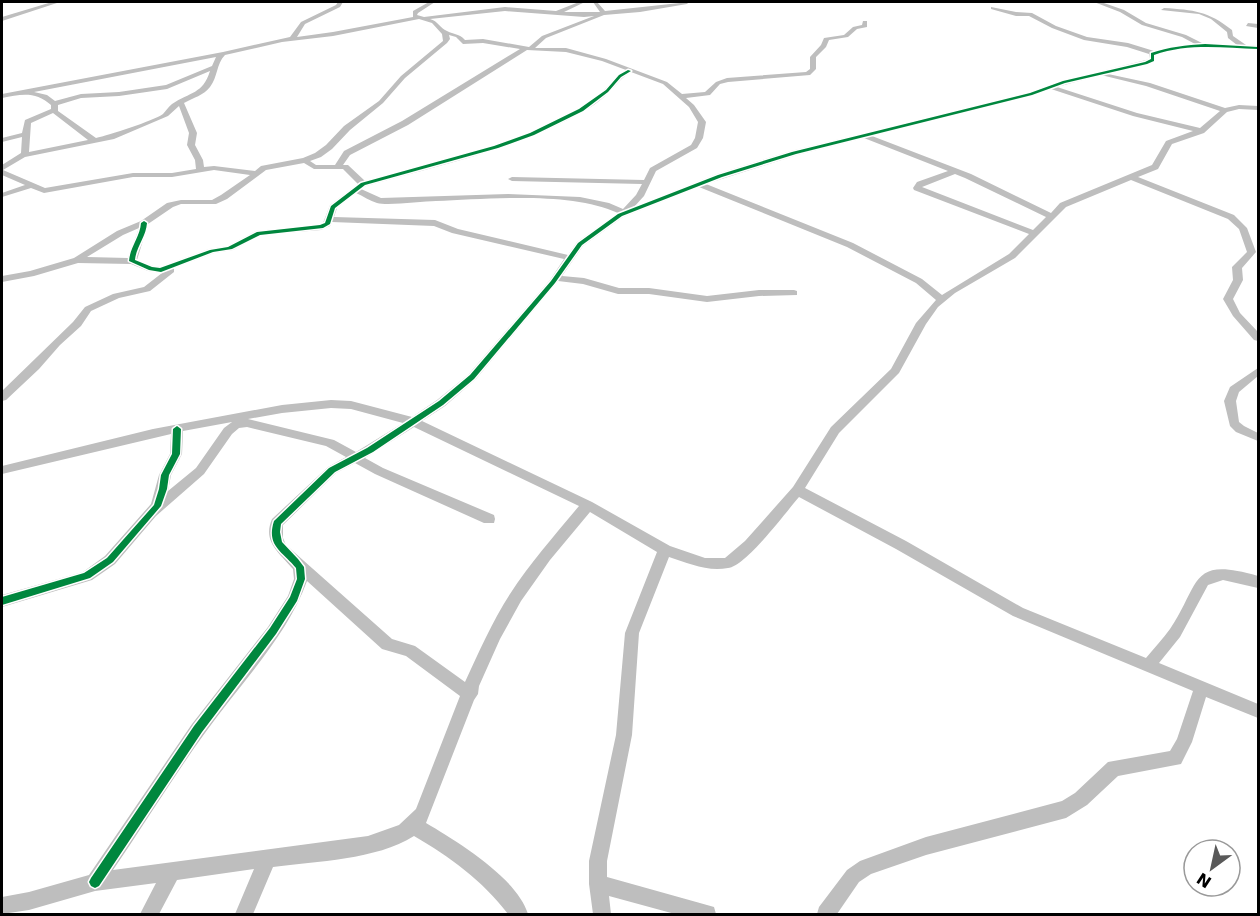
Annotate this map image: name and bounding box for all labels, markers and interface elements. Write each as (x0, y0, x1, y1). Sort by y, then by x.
north arrow (1182, 838, 1242, 898)
text: N (1193, 869, 1215, 892)

